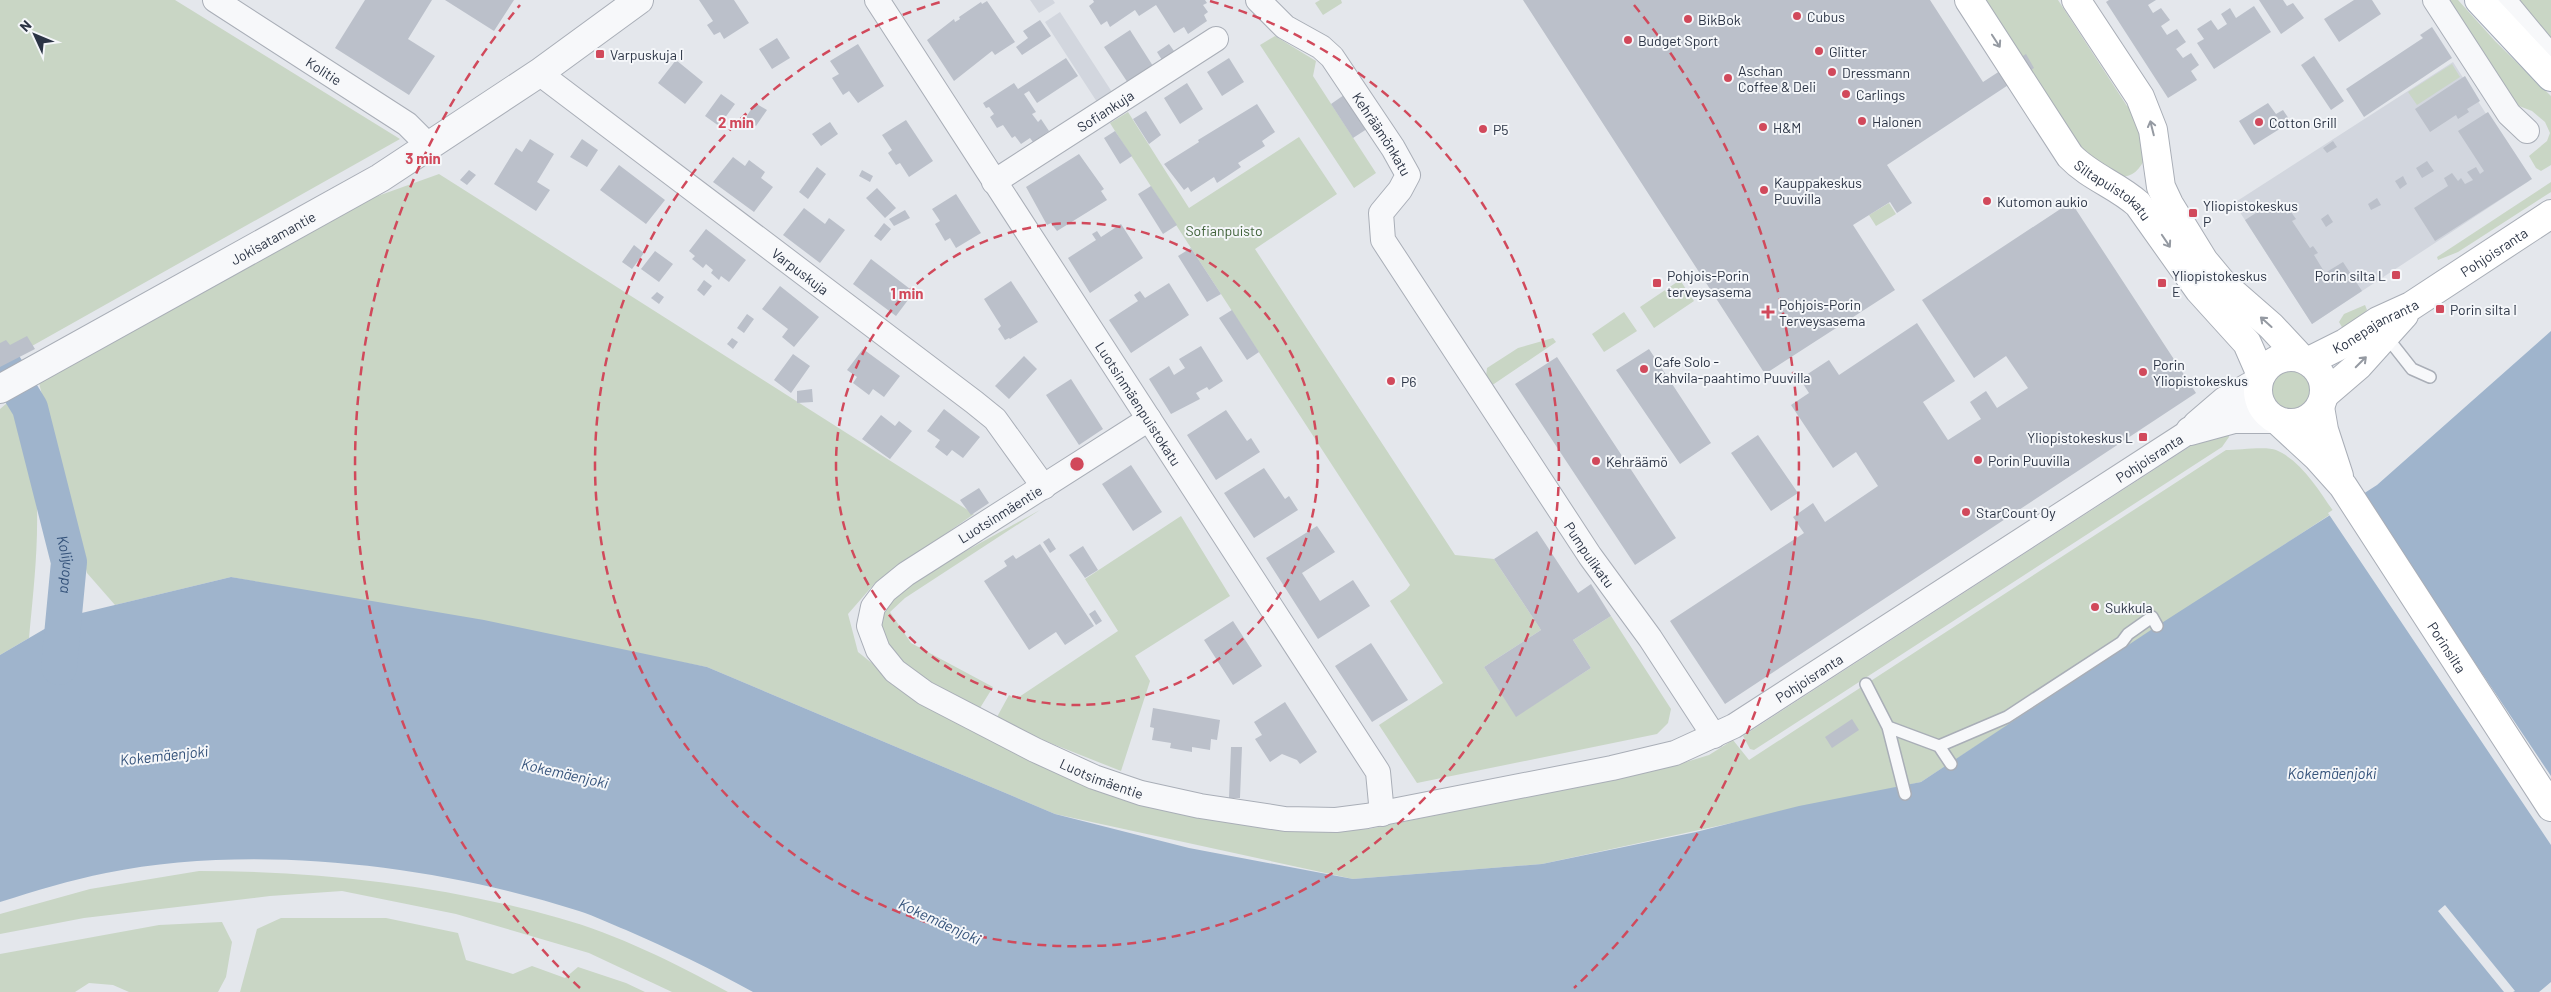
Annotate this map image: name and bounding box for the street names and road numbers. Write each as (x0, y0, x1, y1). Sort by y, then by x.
street label: Kolitie (303, 53, 345, 88)
street label: Sofiankuja (1073, 86, 1137, 135)
street label: Kehräämönkatu (1349, 89, 1415, 178)
street label: Siltapuistokatu (2071, 156, 2155, 223)
street label: Jokisatamantie (227, 207, 318, 268)
street label: Pohjoisranta (2457, 224, 2530, 280)
street label: Varpuskuja (769, 244, 832, 298)
street label: Konepajanranta (2329, 295, 2421, 357)
street label: Luotsinmäenpuistokatu (1092, 338, 1185, 469)
street label: Pohjoisranta (2112, 430, 2186, 486)
street label: Luotsinmäentie (955, 481, 1045, 547)
street label: Pumpulikatu (1561, 518, 1619, 591)
street label: Porinsilta (2425, 618, 2470, 676)
street label: Pohjoisranta (1772, 650, 1846, 706)
street label: Luotsimäentie (1057, 754, 1146, 802)

